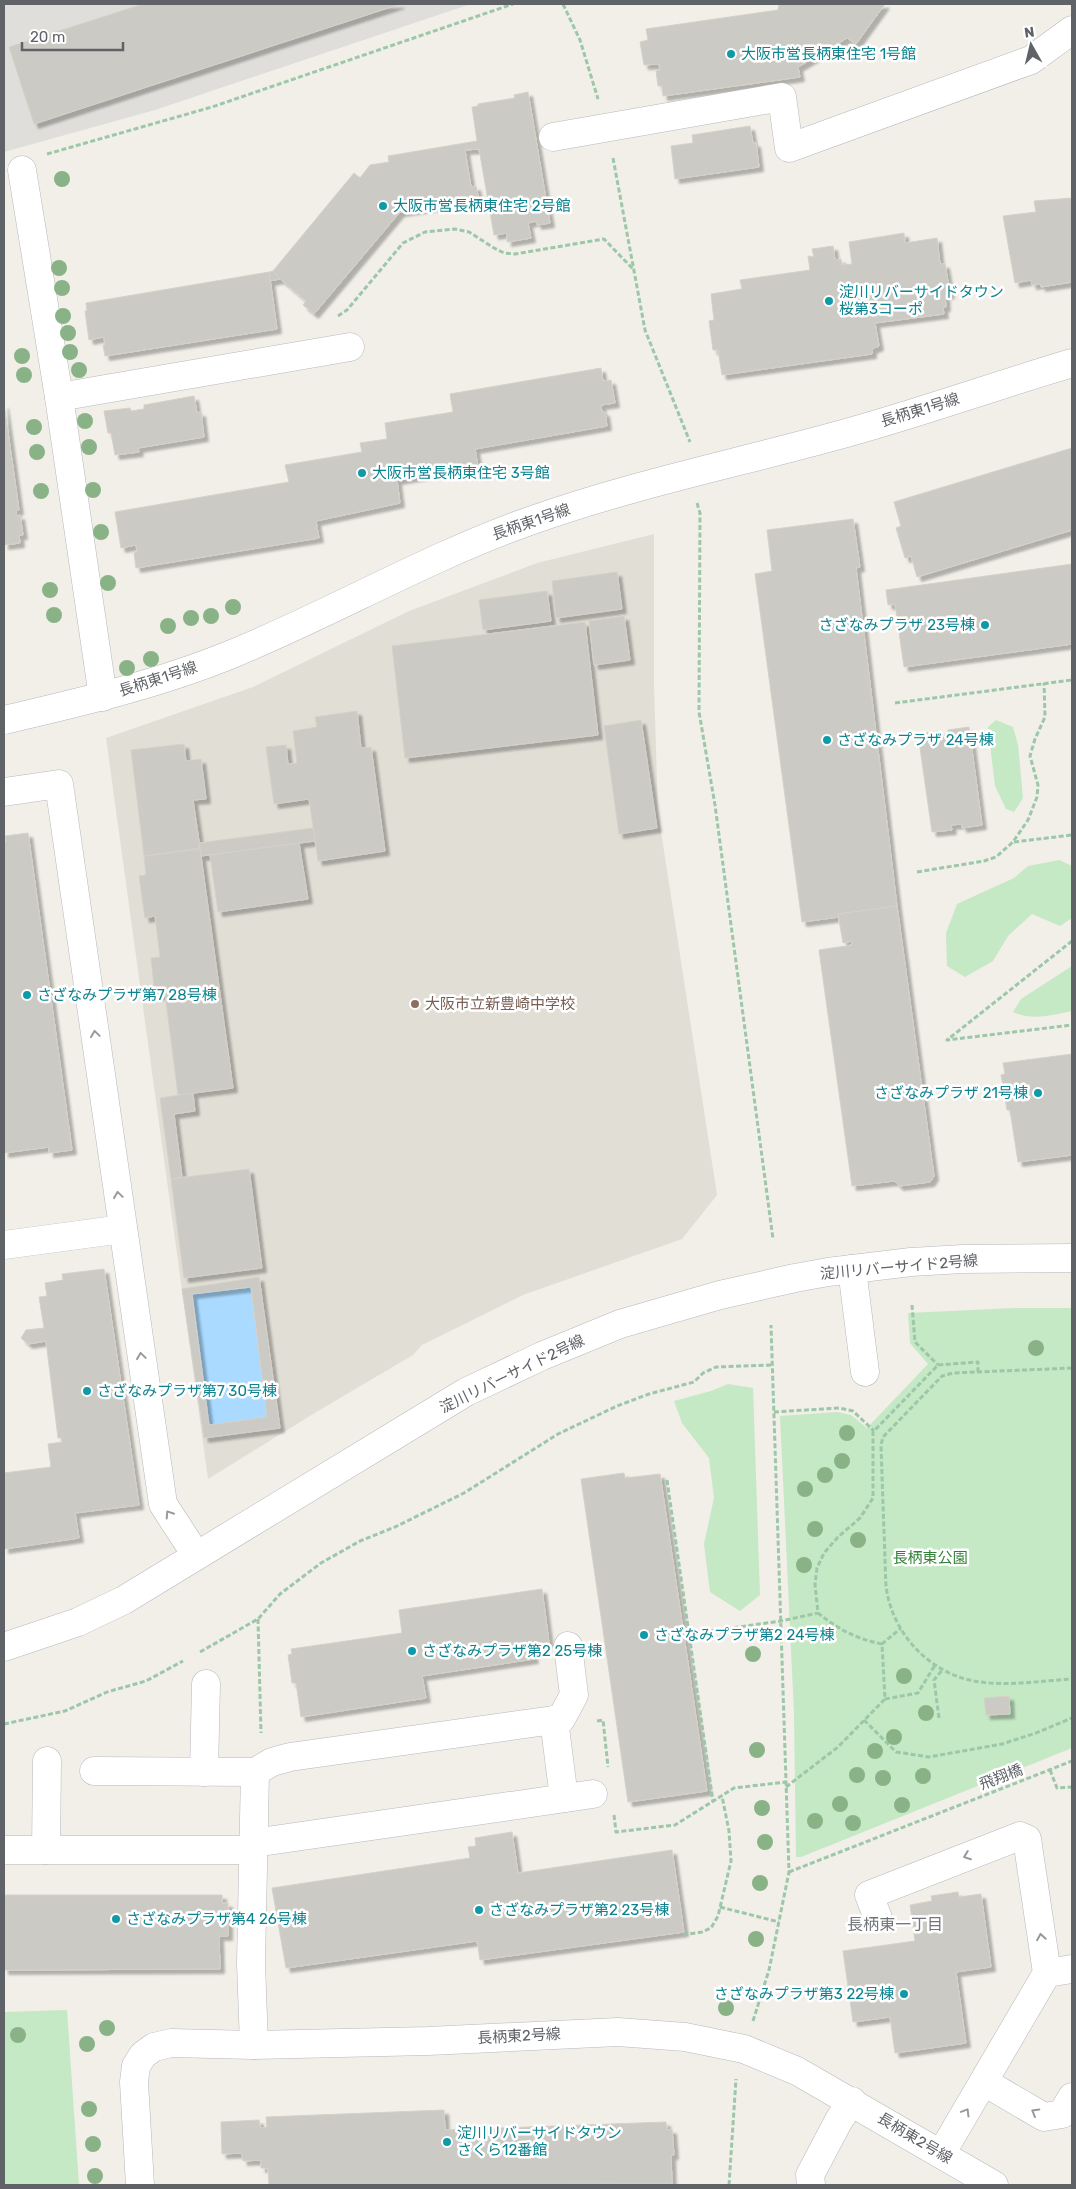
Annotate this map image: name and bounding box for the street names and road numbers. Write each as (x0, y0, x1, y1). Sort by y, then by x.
street label: 長柄東1号線 (878, 389, 962, 431)
street label: 長柄東1号線 (490, 500, 572, 544)
street label: 長柄東1号線 (117, 658, 199, 700)
street label: 淀川リバーサイド2号線 (819, 1251, 979, 1283)
street label: 淀川リバーサイド2号線 (437, 1331, 587, 1417)
street label: 飛翔橋 (977, 1761, 1025, 1793)
street label: 長柄東2号線 (477, 2025, 561, 2047)
street label: 長柄東2号線 (874, 2109, 956, 2167)

